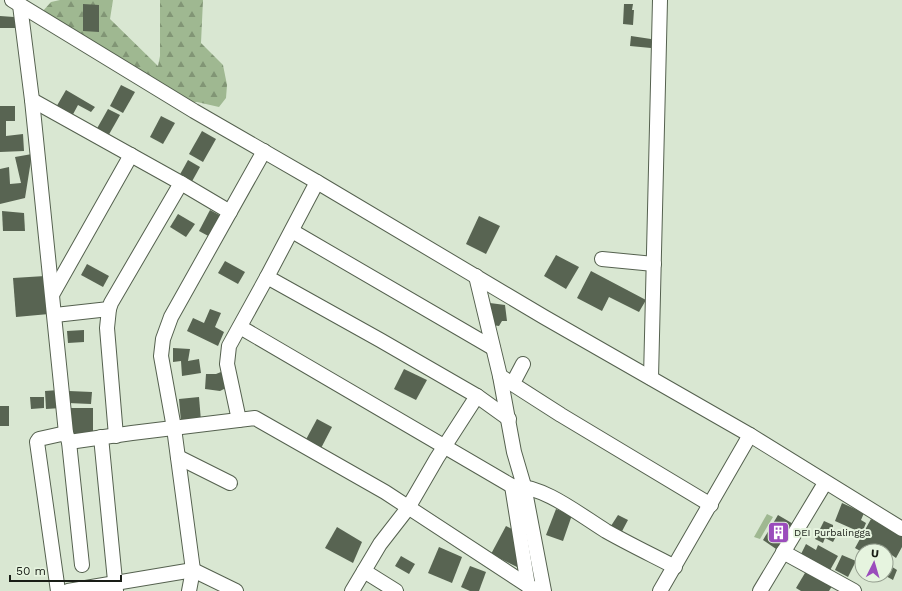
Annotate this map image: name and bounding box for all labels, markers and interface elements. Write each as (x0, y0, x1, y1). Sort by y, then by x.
building icon: DEI Purbalingga (766, 519, 792, 545)
place label: DEI Purbalingga (794, 527, 871, 538)
north arrow (854, 543, 894, 583)
text: U (870, 547, 879, 560)
scale bar (10, 557, 121, 583)
text: 50 m (16, 564, 46, 578)

